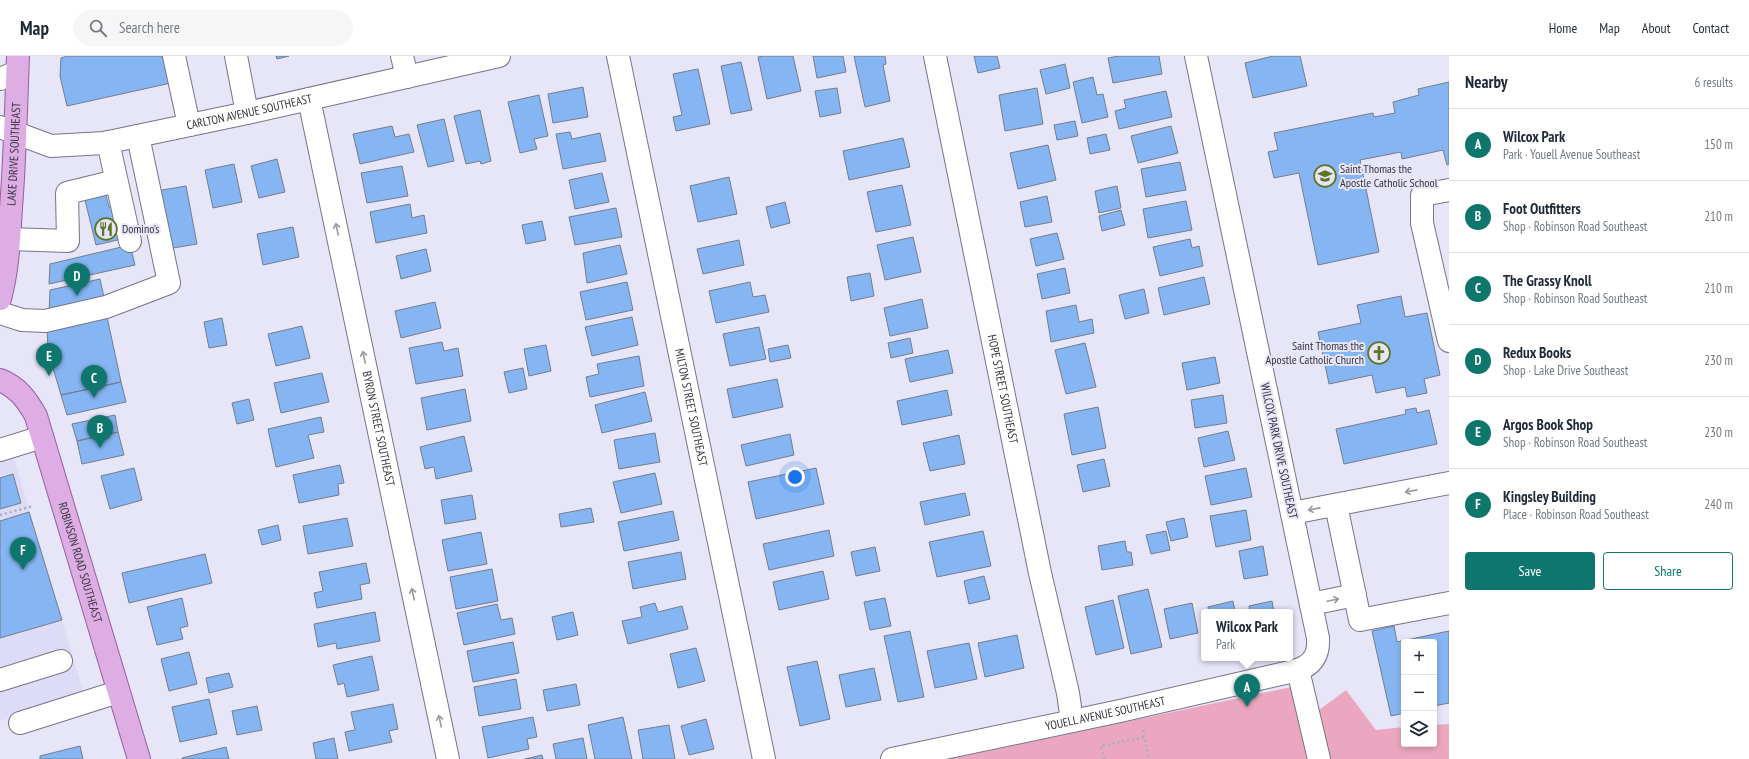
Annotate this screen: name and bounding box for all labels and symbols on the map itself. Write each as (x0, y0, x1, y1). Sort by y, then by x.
street label: CARLTON AVENUE SOUTHEAST (185, 90, 314, 133)
street label: LAKE DRIVE SOUTHEAST (3, 101, 23, 206)
place label: Saint Thomas the Apostle Catholic School (1340, 161, 1438, 190)
school or university icon: Saint Thomas the Apostle Catholic School (1312, 163, 1338, 189)
restaurant icon: Domino's (93, 216, 119, 242)
place label: Domino's (122, 221, 159, 236)
one-way arrow (332, 223, 340, 236)
pin: D (64, 263, 90, 296)
street label: HOPE STREET SOUTHEAST (985, 333, 1022, 446)
place label: Saint Thomas the Apostle Catholic Church (1266, 338, 1364, 367)
church icon: Saint Thomas the Apostle Catholic Church (1366, 340, 1392, 366)
pin: E (36, 343, 62, 376)
street label: MILTON STREET SOUTHEAST (672, 347, 711, 468)
one-way arrow (359, 351, 367, 364)
pin: C (81, 365, 107, 398)
street label: BYRON STREET SOUTHEAST (359, 370, 399, 488)
street label: WILCOX PARK DRIVE SOUTHEAST (1258, 382, 1301, 521)
pin: B (87, 415, 113, 448)
your location (785, 467, 805, 487)
one-way arrow (1405, 487, 1418, 495)
street label: ROBINSON ROAD SOUTHEAST (55, 500, 106, 625)
one-way arrow (1308, 505, 1321, 513)
pin: F (10, 537, 36, 570)
one-way arrow (409, 587, 417, 600)
one-way arrow (1326, 595, 1339, 603)
pin: A (1234, 674, 1260, 707)
street label: YOUELL AVENUE SOUTHEAST (1044, 693, 1167, 734)
one-way arrow (435, 715, 443, 728)

